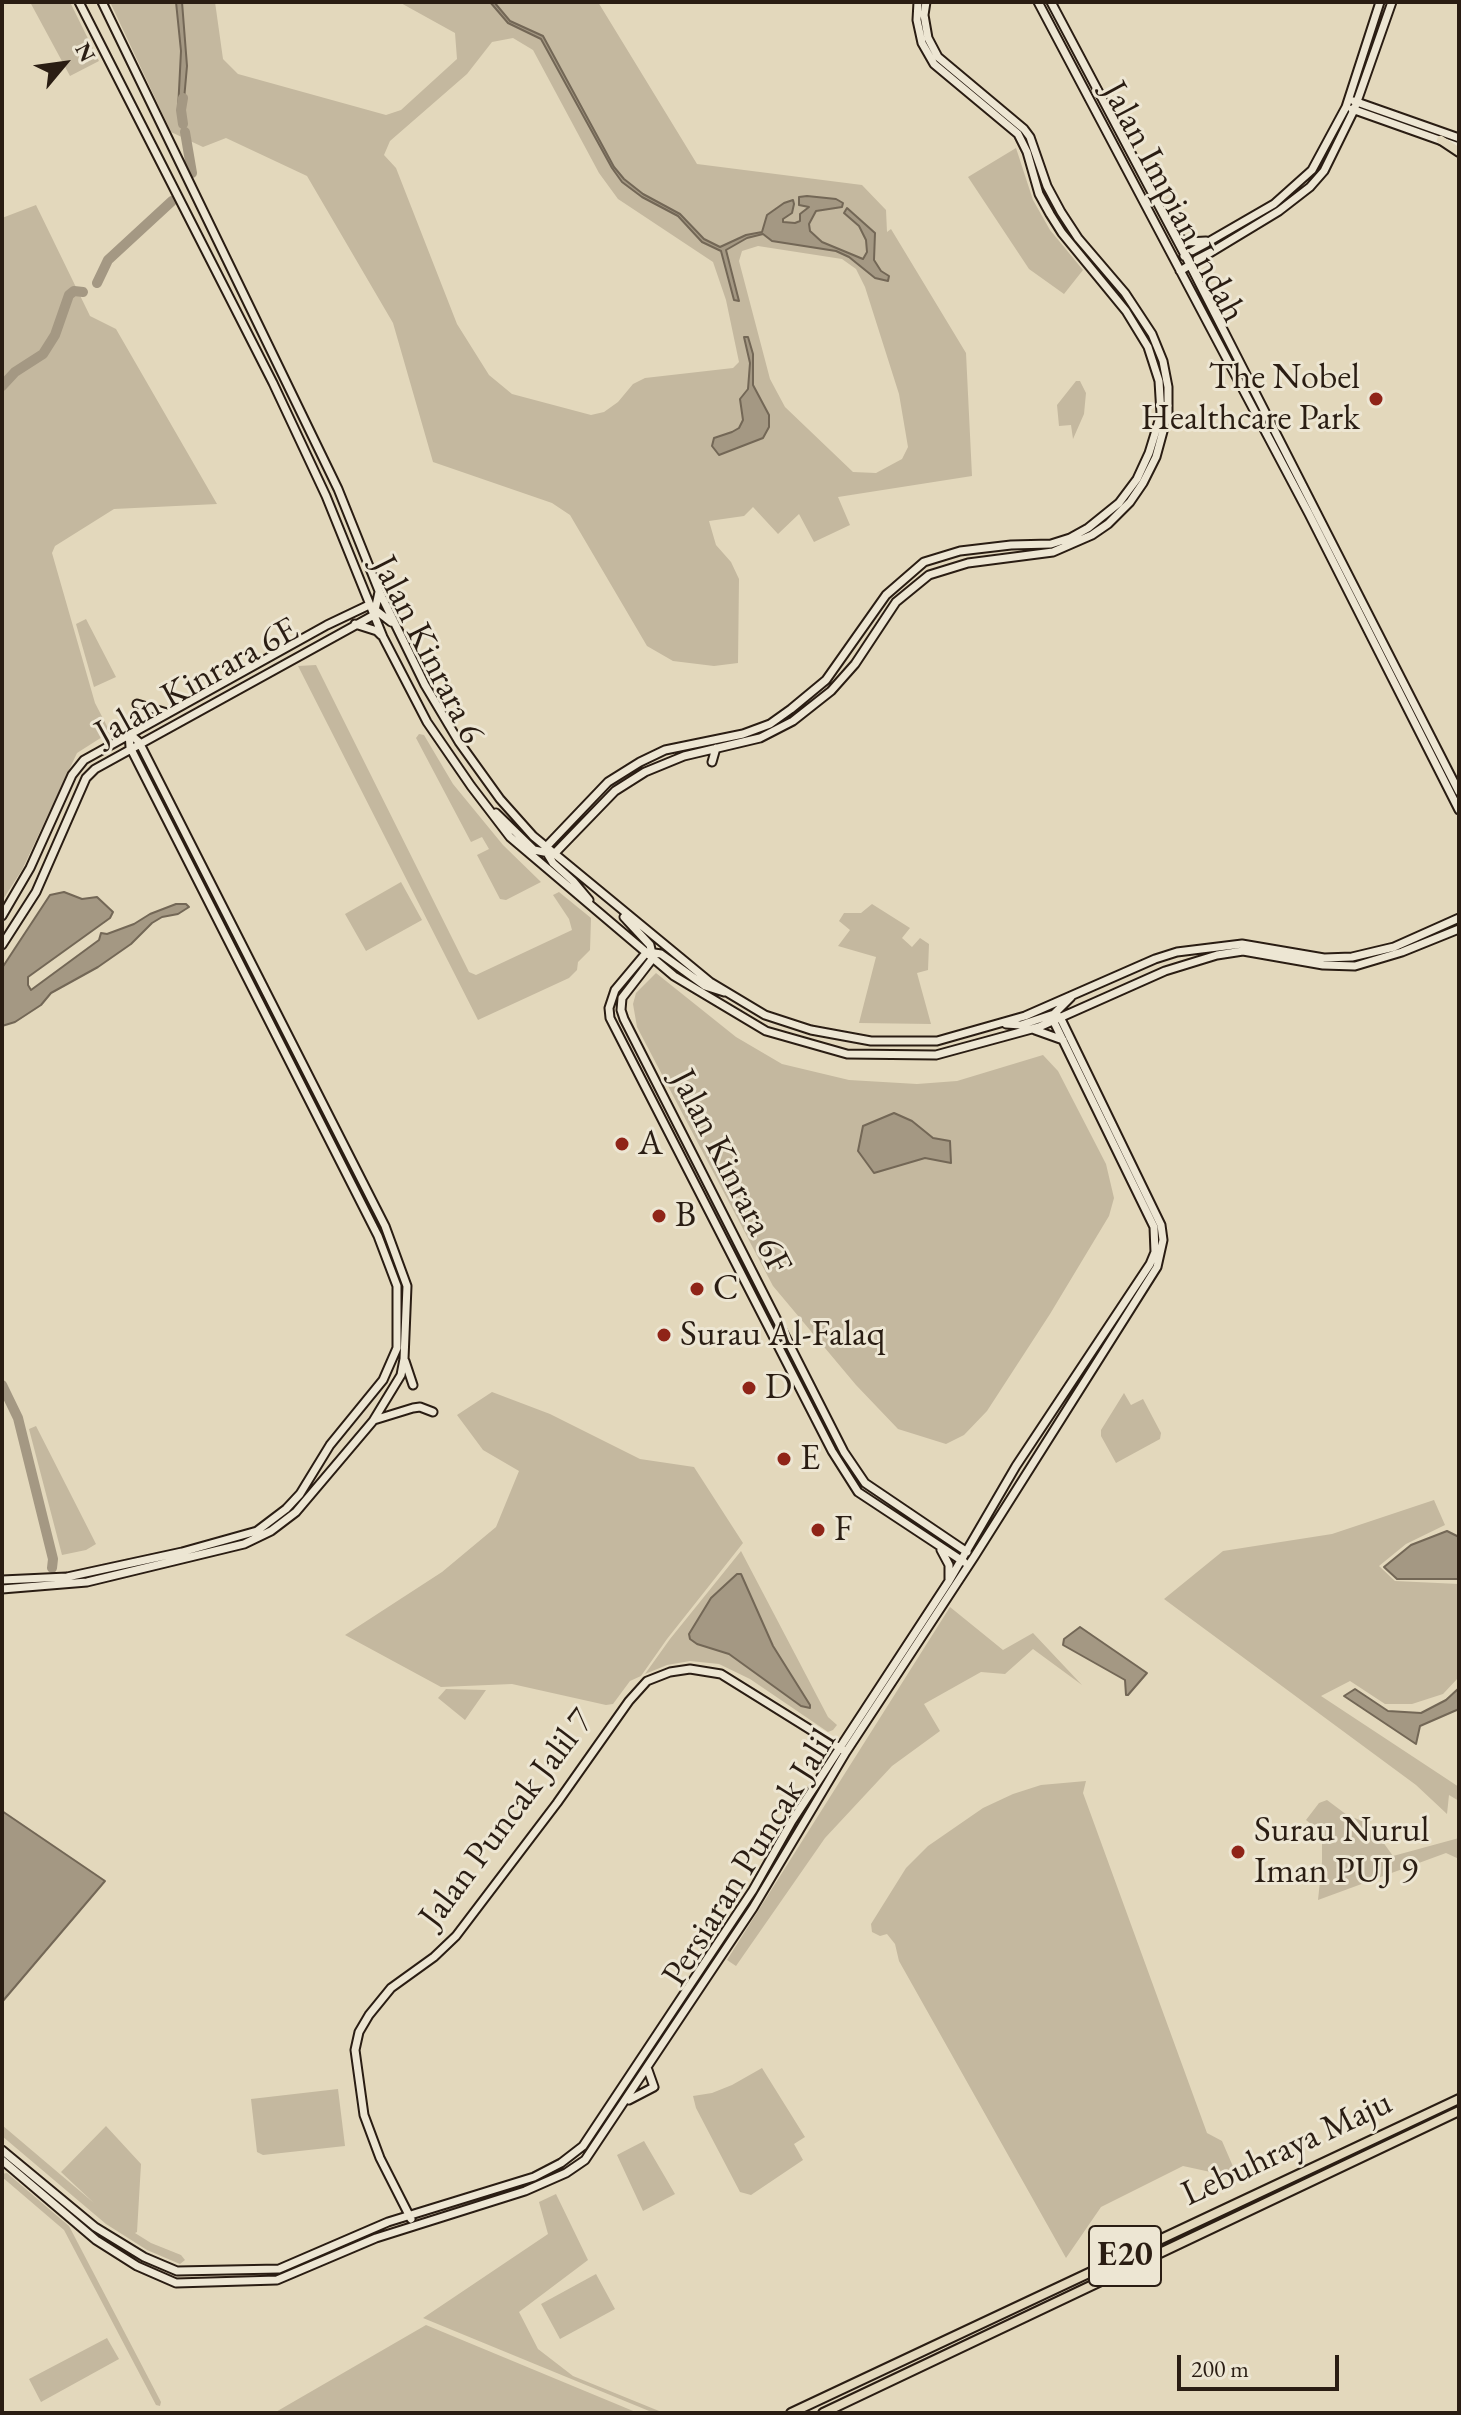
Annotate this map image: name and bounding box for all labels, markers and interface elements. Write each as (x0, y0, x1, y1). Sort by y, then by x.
north arrow (24, 24, 104, 104)
text: N (68, 37, 102, 67)
street label: Jalan Impian Indah (1091, 74, 1255, 330)
place label: The Nobel Healthcare Park (1141, 356, 1360, 441)
marker: The Nobel Healthcare Park (1367, 390, 1385, 408)
street label: Jalan Kinrara 6 (361, 549, 493, 751)
street label: Jalan Kinrara 6E (88, 608, 306, 756)
street label: Jalan Kinrara 6F (660, 1062, 800, 1282)
place label: A (638, 1122, 663, 1166)
marker: A (613, 1135, 631, 1153)
place label: B (675, 1194, 696, 1238)
marker: B (650, 1207, 668, 1225)
place label: C (713, 1267, 739, 1311)
marker: C (688, 1280, 706, 1298)
place label: Surau Al-Falaq (680, 1313, 885, 1357)
marker: Surau Al-Falaq (655, 1326, 673, 1344)
place label: D (765, 1366, 792, 1410)
marker: D (740, 1379, 758, 1397)
place label: E (800, 1437, 820, 1481)
marker: E (775, 1450, 793, 1468)
place label: F (834, 1508, 852, 1552)
marker: F (809, 1521, 827, 1539)
street label: Jalan Puncak Jalil 7 (410, 1701, 604, 1937)
street label: Persiaran Puncak Jalil (654, 1722, 846, 1994)
place label: Surau Nurul Iman PUJ 9 (1254, 1809, 1429, 1894)
marker: Surau Nurul Iman PUJ 9 (1229, 1843, 1247, 1861)
street label: Lebuhraya Maju (1175, 2082, 1399, 2216)
road number: E20 (1089, 2226, 1161, 2286)
scale bar (1181, 2339, 1343, 2389)
text: 200 m (1191, 2353, 1249, 2384)

